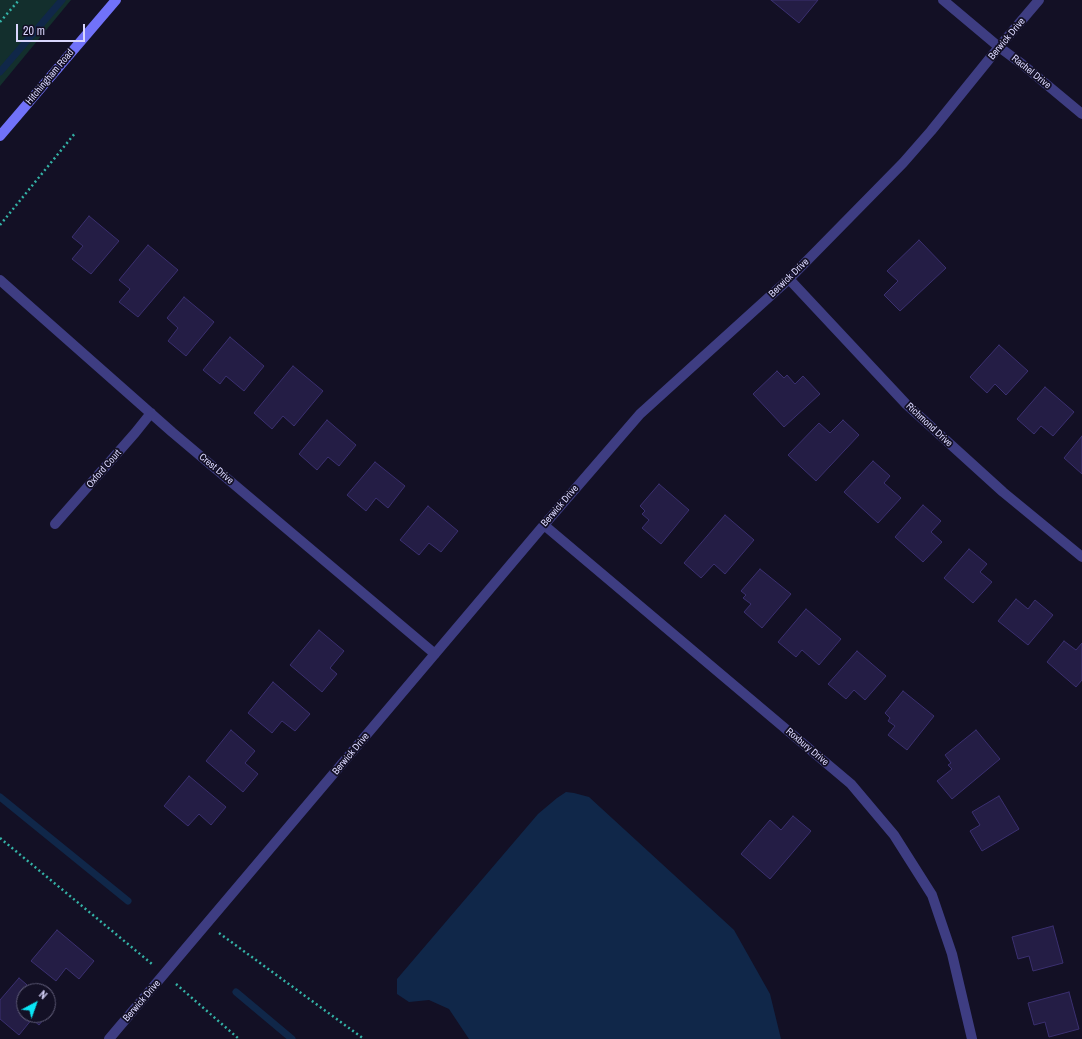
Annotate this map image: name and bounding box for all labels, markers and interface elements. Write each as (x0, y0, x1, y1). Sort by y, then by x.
scale bar (18, 16, 87, 42)
street label: Berwick Drive (986, 16, 1028, 62)
text: 20 m (23, 23, 45, 39)
street label: Hitchingham Road (23, 47, 77, 107)
street label: Rachel Drive (1009, 52, 1053, 92)
street label: Berwick Drive (766, 256, 812, 300)
street label: Richmond Drive (903, 400, 955, 450)
street label: Oxford Court (84, 447, 124, 491)
street label: Crest Drive (196, 451, 236, 487)
street label: Berwick Drive (539, 483, 581, 529)
street label: Roxbury Drive (783, 726, 831, 768)
street label: Berwick Drive (330, 731, 372, 777)
street label: Berwick Drive (121, 978, 163, 1024)
north arrow (16, 983, 56, 1023)
text: N (36, 987, 50, 1002)

